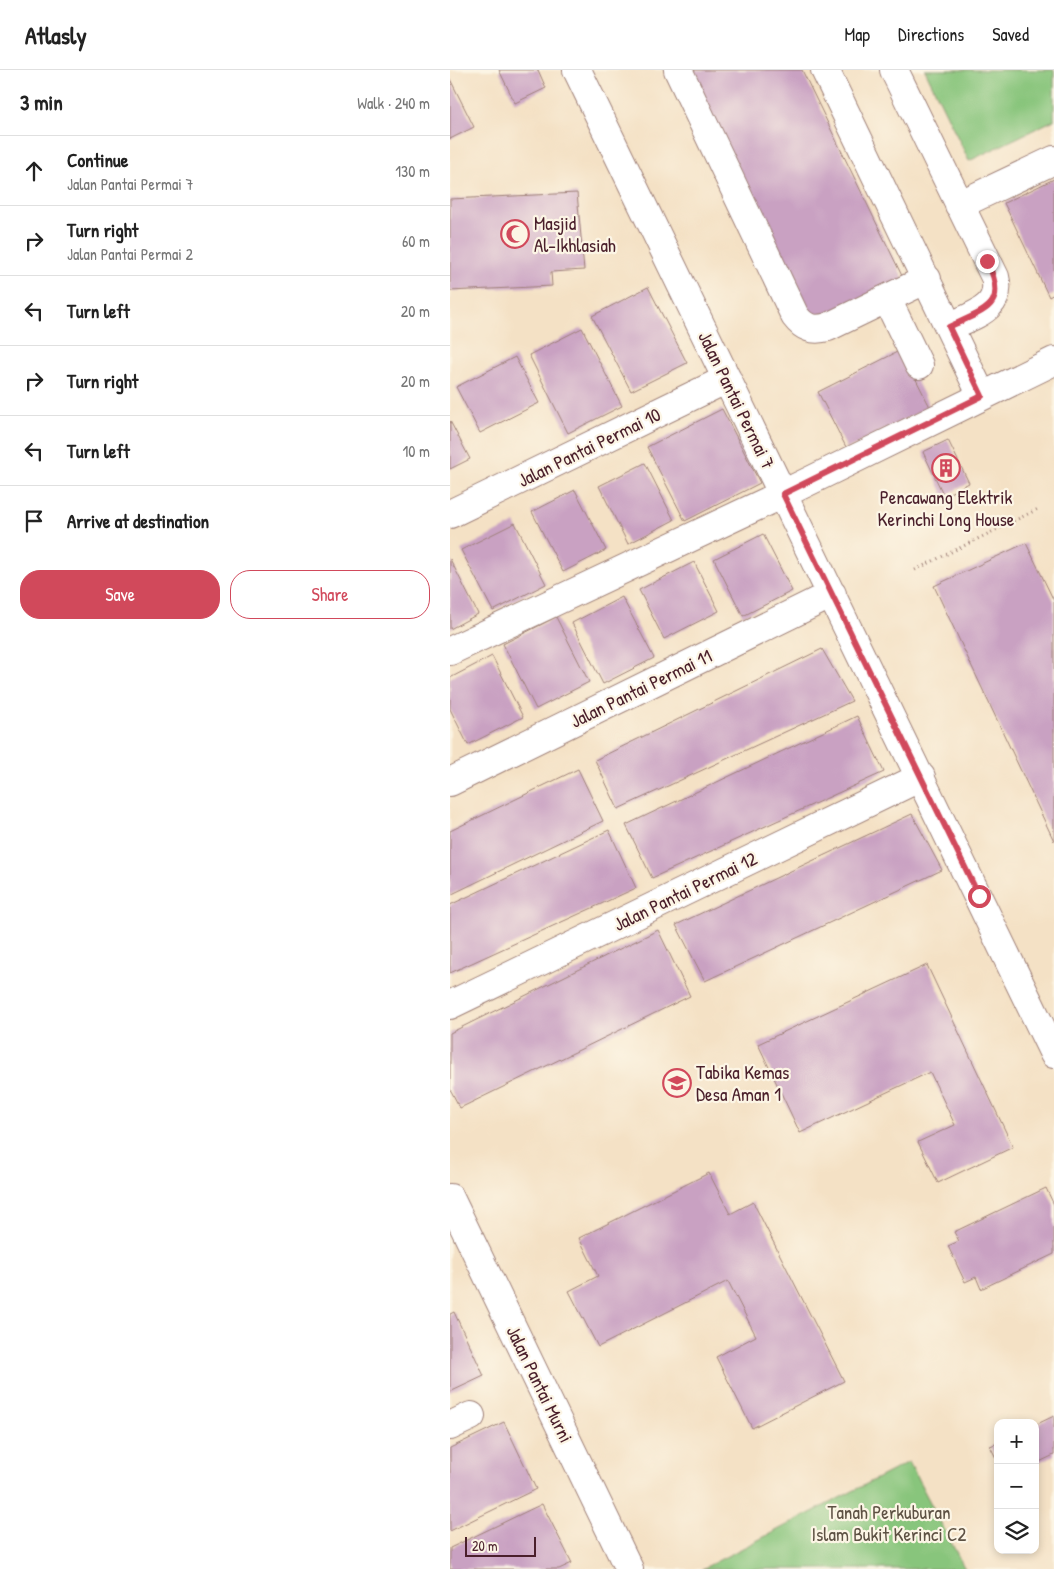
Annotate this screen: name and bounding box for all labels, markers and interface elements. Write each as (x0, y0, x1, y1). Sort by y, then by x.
text: Atlasly (25, 19, 87, 51)
text: Map (845, 22, 870, 47)
text: Directions (898, 22, 964, 47)
text: Saved (992, 22, 1029, 47)
text: 3 min (20, 88, 63, 117)
text: Walk · 240 m (357, 92, 430, 114)
text: Continue (67, 147, 128, 173)
icon: ahead (20, 157, 48, 185)
text: 130 m (395, 160, 430, 182)
text: Jalan Pantai Permai 7 (67, 173, 193, 195)
place label: Masjid Al-Ikhlasiah (534, 210, 616, 258)
text: Turn right (67, 217, 138, 243)
mosque icon: Masjid Al-Ikhlasiah (500, 219, 530, 249)
icon: right (20, 227, 48, 255)
text: 60 m (402, 230, 430, 252)
text: Jalan Pantai Permai 2 (67, 243, 193, 265)
route end (976, 250, 999, 273)
icon: left (20, 297, 48, 325)
text: Turn left (67, 298, 130, 324)
text: 20 m (401, 300, 430, 322)
street label: Jalan Pantai Permai 7 (692, 327, 782, 473)
icon: right (20, 367, 48, 395)
text: Turn right (67, 368, 138, 394)
text: 20 m (401, 370, 430, 392)
street label: Jalan Pantai Permai 10 (513, 401, 665, 493)
icon: left (20, 437, 48, 465)
text: Turn left (67, 438, 130, 464)
text: 10 m (402, 440, 430, 462)
building icon: Pencawang Elektrik Kerinchi Long House (931, 453, 961, 483)
place label: Pencawang Elektrik Kerinchi Long House (878, 484, 1015, 532)
icon: arrive (20, 507, 48, 535)
text: Arrive at destination (67, 508, 209, 534)
button: Save (20, 570, 220, 619)
button: Share (230, 570, 430, 619)
street label: Jalan Pantai Permai 11 (566, 642, 716, 734)
street label: Jalan Pantai Permai 12 (609, 845, 761, 937)
route start (968, 885, 991, 908)
place label: Tabika Kemas Desa Aman 1 (696, 1059, 789, 1107)
school or university icon: Tabika Kemas Desa Aman 1 (662, 1068, 692, 1098)
street label: Jalan Pantai Murni (501, 1321, 579, 1447)
map controls (994, 1419, 1039, 1554)
button: + (994, 1419, 1039, 1464)
button: − (994, 1464, 1039, 1509)
park label: Tanah Perkuburan Islam Bukit Kerinci C2 (812, 1499, 967, 1547)
button: layers (994, 1509, 1039, 1554)
scale bar (465, 1534, 536, 1557)
text: 20 m (472, 1536, 498, 1555)

